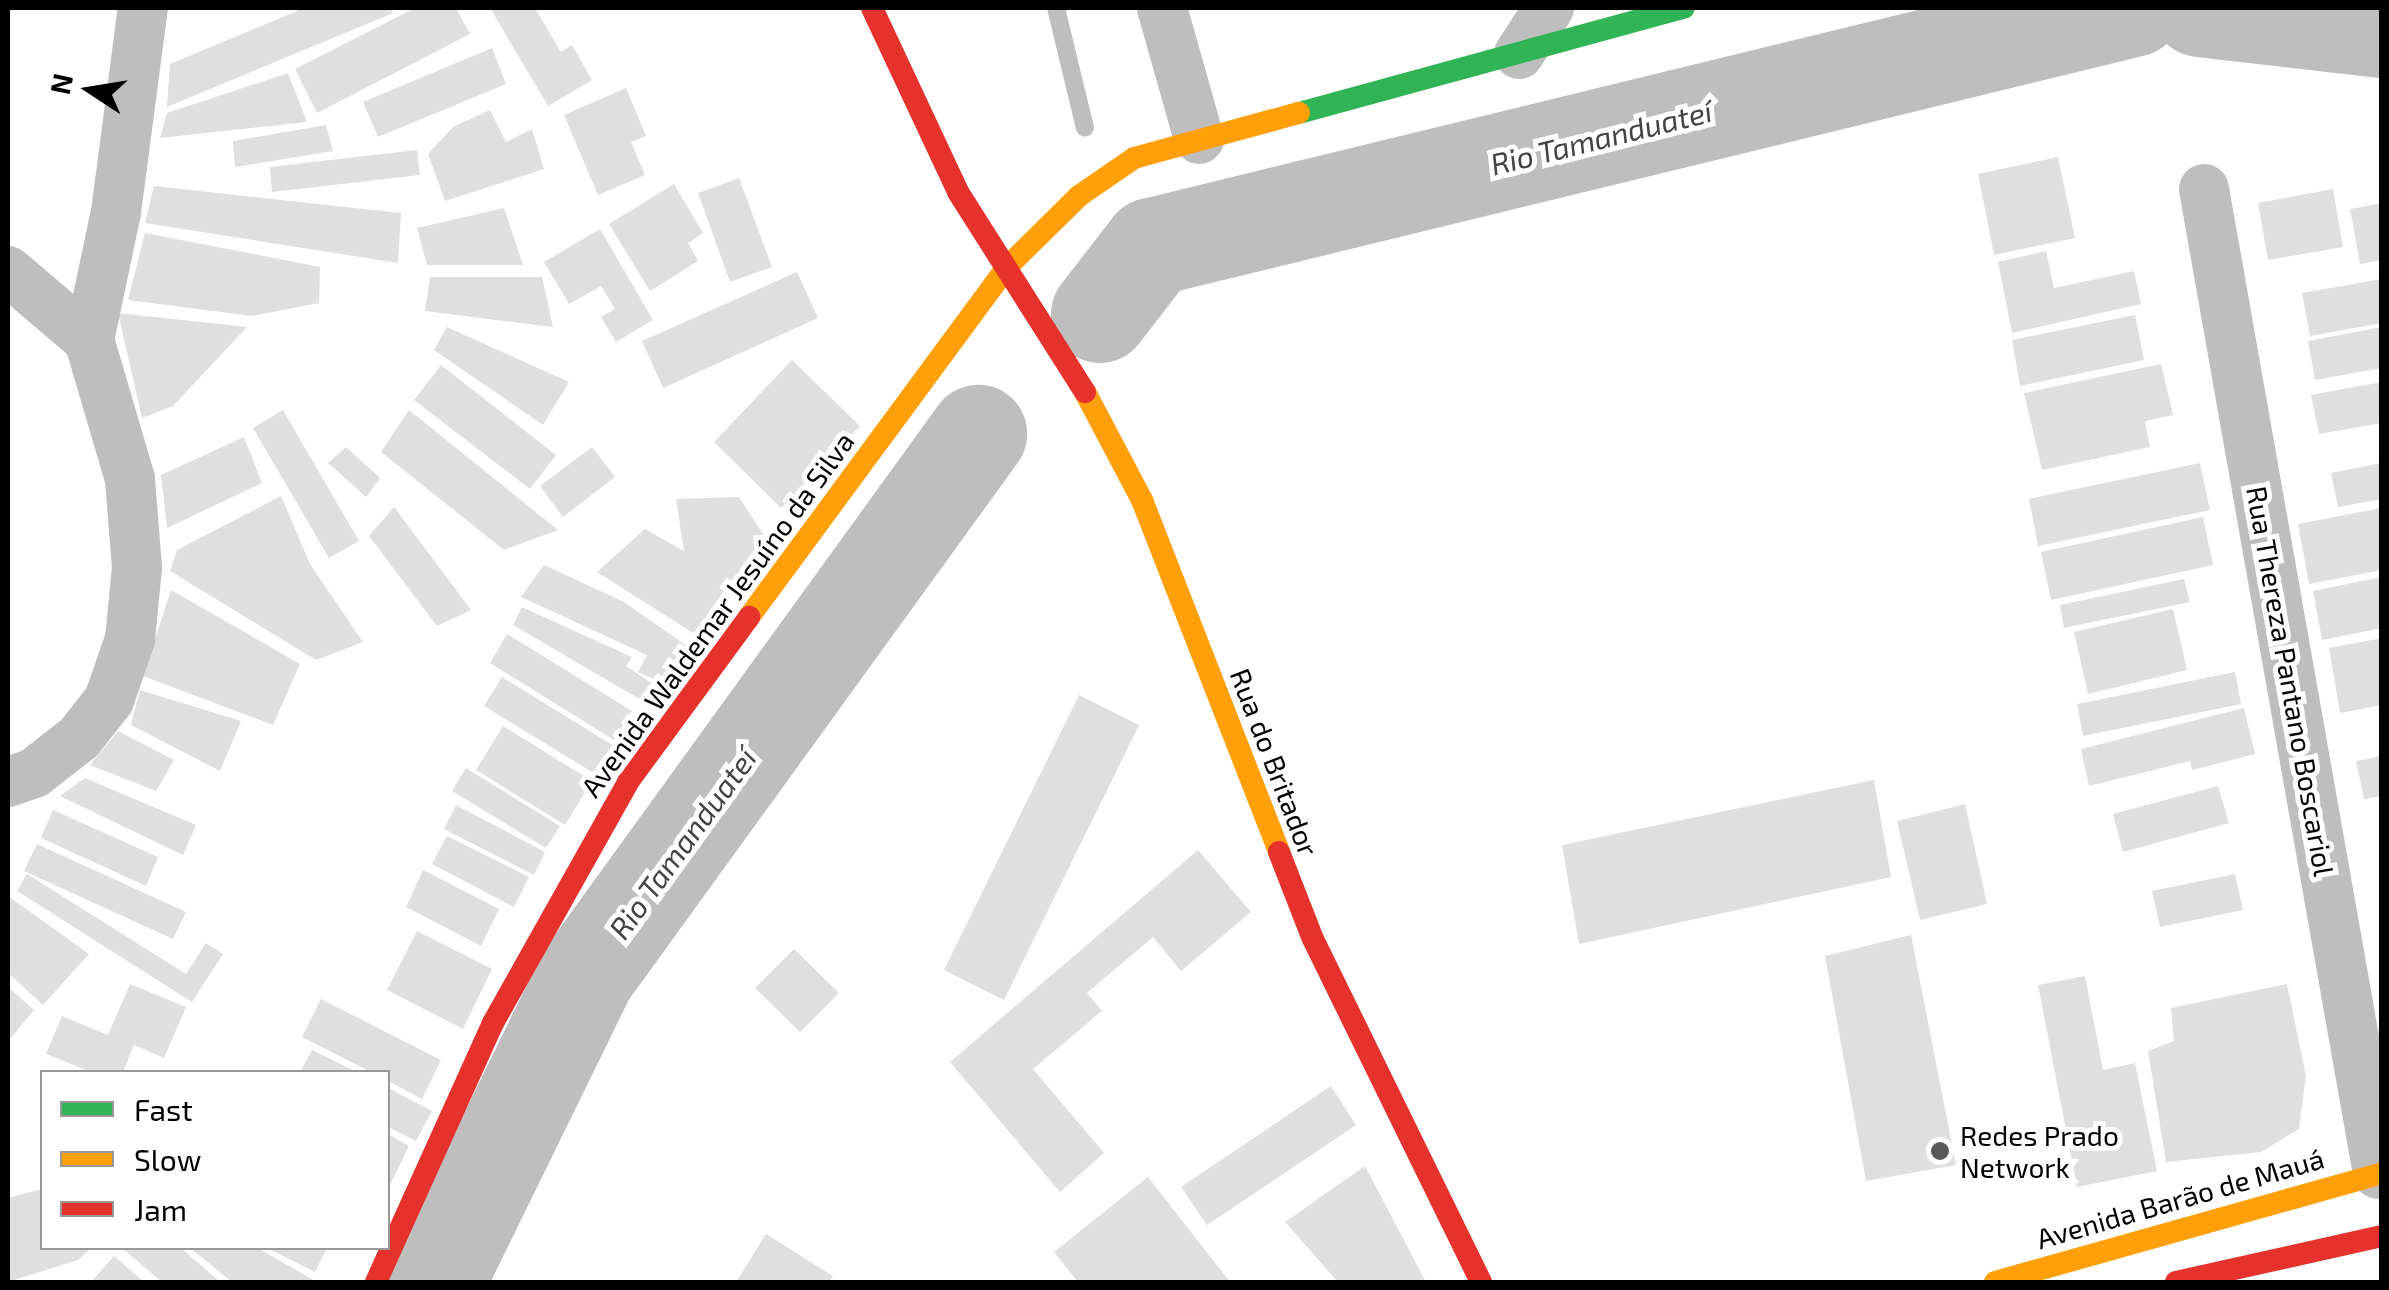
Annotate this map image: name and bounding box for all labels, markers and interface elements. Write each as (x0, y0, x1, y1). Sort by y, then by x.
north arrow (40, 40, 140, 140)
text: N (42, 70, 79, 97)
water label: Rio Tamanduateí (1486, 92, 1716, 182)
street label: Avenida Waldemar Jesuíno da Silva (573, 425, 861, 803)
street label: Rua Thereza Pantano Boscariol (2240, 483, 2342, 879)
street label: Rua do Britador (1224, 664, 1326, 860)
water label: Rio Tamanduateí (601, 740, 763, 946)
legend (40, 1070, 390, 1250)
text: Fast (134, 1091, 193, 1127)
place label: Redes Prado Network (1960, 1118, 2119, 1184)
marker: Redes Prado Network (1929, 1140, 1951, 1162)
text: Slow (134, 1141, 201, 1177)
street label: Avenida Barão de Mauá (2032, 1141, 2328, 1255)
text: Jam (134, 1191, 187, 1227)

